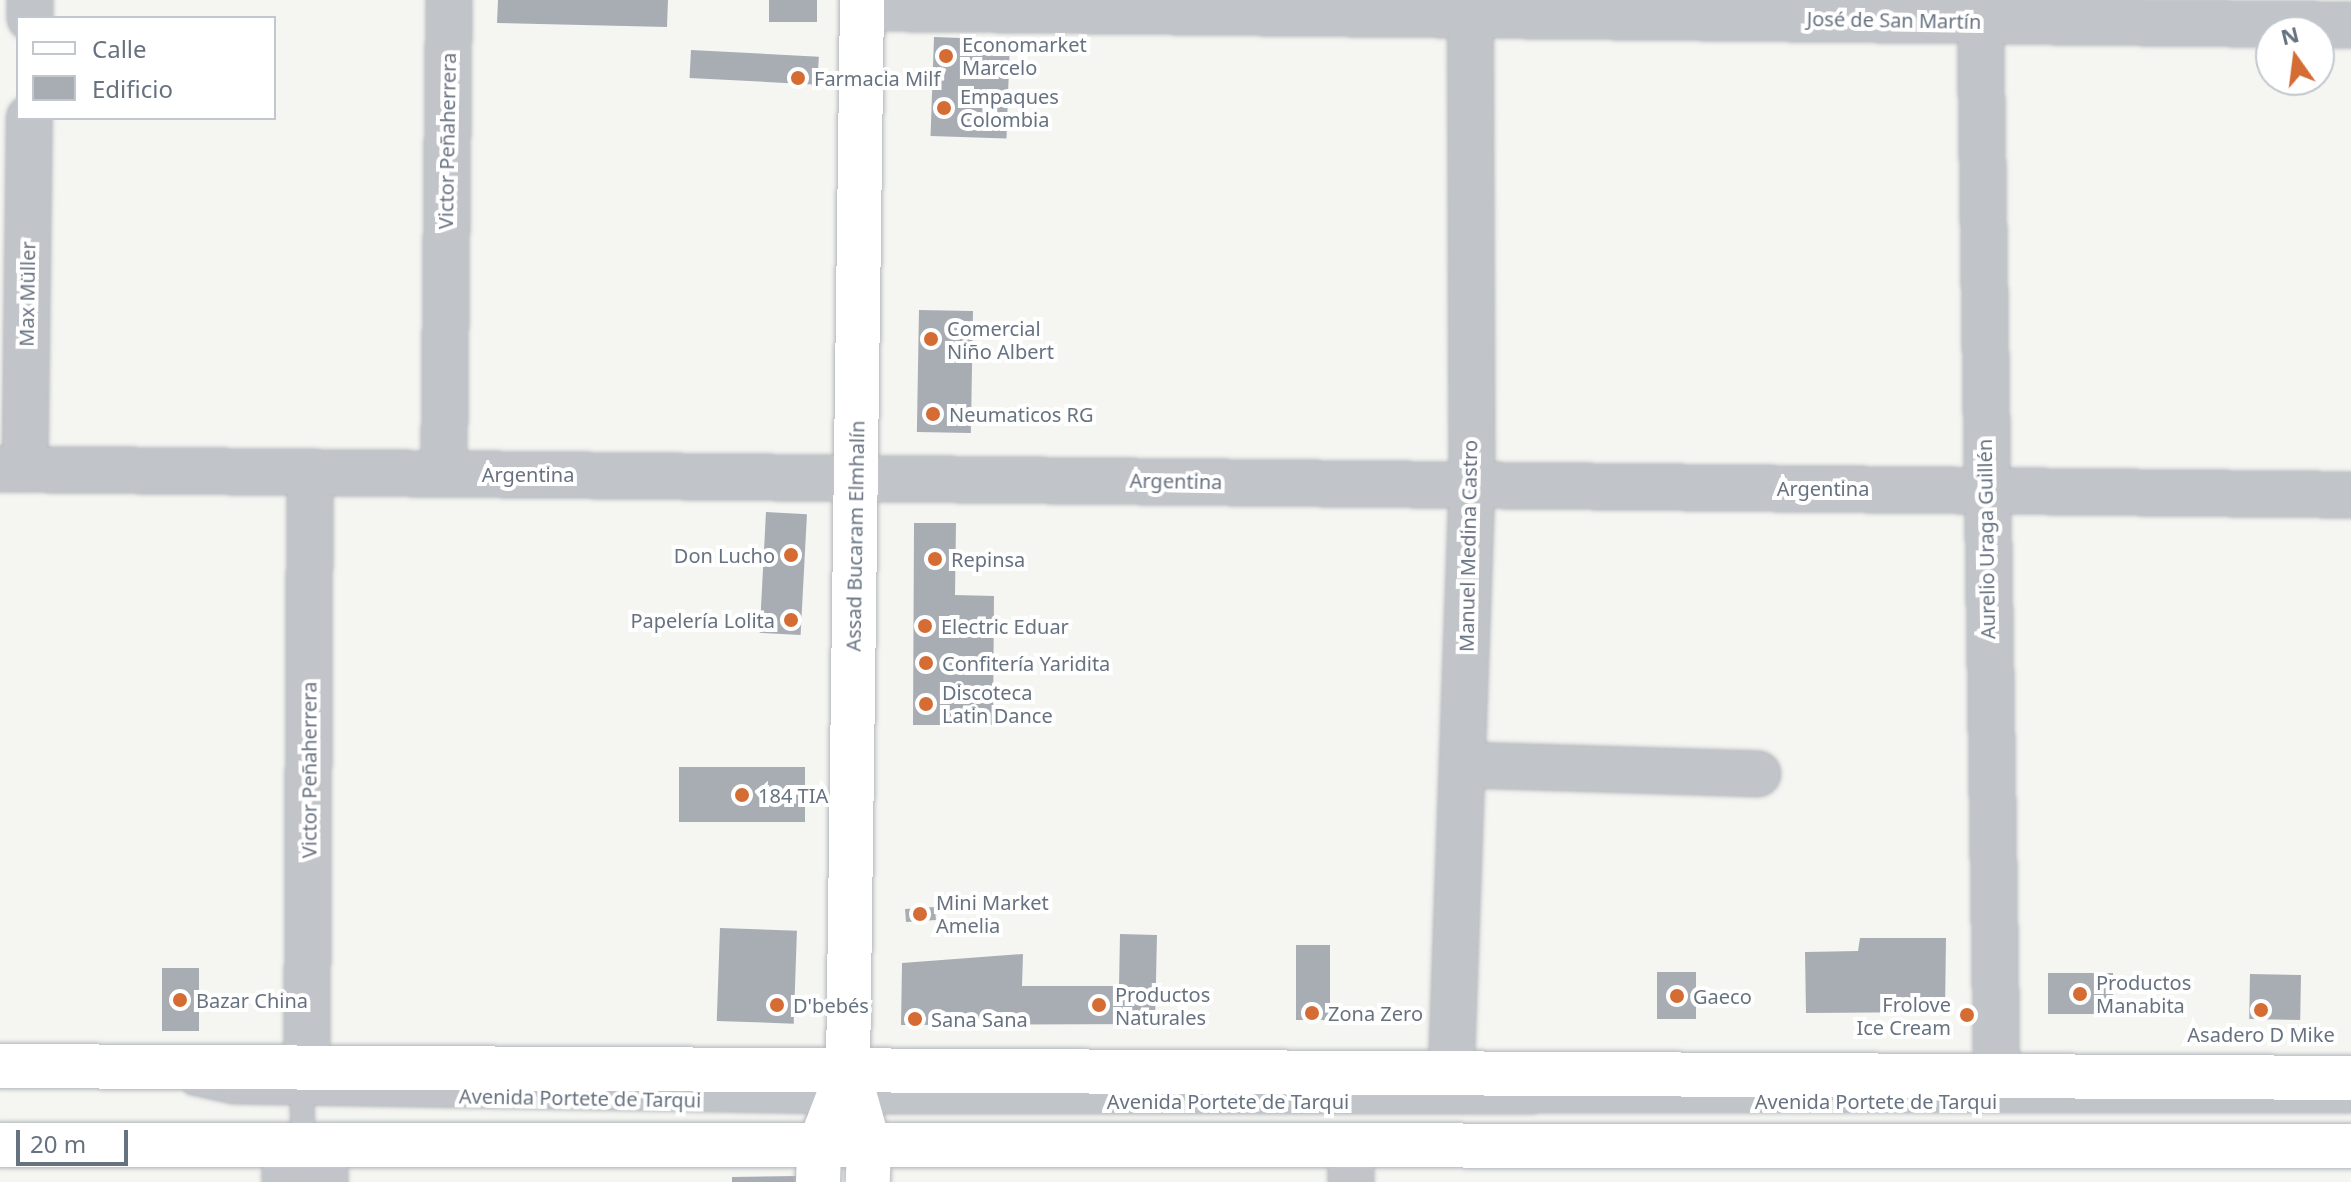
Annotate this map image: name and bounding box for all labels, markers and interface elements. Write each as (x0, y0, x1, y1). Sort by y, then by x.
street label: José de San Martín (1807, 6, 1981, 34)
legend (16, 16, 276, 120)
north arrow (2255, 16, 2335, 96)
text: N (2277, 18, 2302, 51)
text: Calle (92, 32, 147, 65)
place label: Economarket Marcelo (962, 32, 1087, 79)
marker: Economarket Marcelo (937, 47, 955, 65)
street label: Victor Peñaherrera (433, 52, 461, 230)
place label: Farmacia Milf (814, 66, 940, 90)
marker: Farmacia Milf (789, 69, 807, 87)
text: Edificio (92, 72, 173, 105)
place label: Empaques Colombia (960, 84, 1059, 131)
marker: Empaques Colombia (935, 99, 953, 117)
street label: Max Müller (14, 241, 40, 347)
place label: Comercial Niño Albert (947, 316, 1054, 363)
marker: Comercial Niño Albert (922, 330, 940, 348)
place label: Neumaticos RG (949, 402, 1094, 426)
marker: Neumaticos RG (924, 405, 942, 423)
street label: Assad Bucaram Elmhalín (841, 420, 869, 652)
street label: Aurelio Uraga Guillén (1972, 439, 2000, 639)
street label: Manuel Medina Castro (1454, 440, 1482, 652)
street label: Argentina (482, 462, 574, 486)
street label: Argentina (1129, 468, 1223, 494)
street label: Argentina (1777, 476, 1869, 500)
place label: Don Lucho (674, 543, 775, 567)
marker: Don Lucho (782, 546, 800, 564)
place label: Repinsa (951, 547, 1025, 571)
marker: Repinsa (926, 550, 944, 568)
place label: Papelería Lolita (630, 608, 775, 632)
marker: Papelería Lolita (782, 611, 800, 629)
place label: Electric Eduar (941, 614, 1069, 638)
marker: Electric Eduar (916, 617, 934, 635)
place label: Confitería Yaridita (942, 651, 1110, 675)
marker: Confitería Yaridita (917, 654, 935, 672)
place label: Discoteca Latin Dance (942, 680, 1053, 727)
street label: Victor Peñaherrera (297, 682, 321, 858)
marker: Discoteca Latin Dance (917, 695, 935, 713)
place label: 184 TIA (758, 783, 828, 807)
marker: 184 TIA (733, 786, 751, 804)
place label: Mini Market Amelia (936, 890, 1049, 937)
marker: Mini Market Amelia (911, 905, 929, 923)
place label: Productos Manabita (2096, 970, 2191, 1017)
place label: Productos Naturales (1115, 982, 1210, 1029)
place label: Gaeco (1693, 984, 1752, 1008)
marker: Productos Manabita (2071, 985, 2089, 1003)
marker: Gaeco (1668, 987, 1686, 1005)
place label: Bazar China (196, 988, 308, 1012)
marker: Bazar China (171, 991, 189, 1009)
place label: Frolove Ice Cream (1856, 992, 1951, 1039)
place label: D'bebés (793, 993, 869, 1017)
marker: D'bebés (768, 996, 786, 1014)
marker: Productos Naturales (1090, 996, 1108, 1014)
place label: Zona Zero (1328, 1001, 1423, 1025)
marker: Asadero D Mike (2252, 1001, 2270, 1019)
marker: Zona Zero (1303, 1004, 1321, 1022)
marker: Frolove Ice Cream (1958, 1006, 1976, 1024)
place label: Sana Sana (931, 1007, 1028, 1031)
marker: Sana Sana (906, 1010, 924, 1028)
place label: Asadero D Mike (2187, 1022, 2335, 1046)
street label: Avenida Portete de Tarqui (459, 1084, 701, 1112)
street label: Avenida Portete de Tarqui (1107, 1089, 1349, 1113)
street label: Avenida Portete de Tarqui (1755, 1089, 1997, 1113)
scale bar (20, 1114, 132, 1164)
text: 20 m (30, 1127, 86, 1160)

